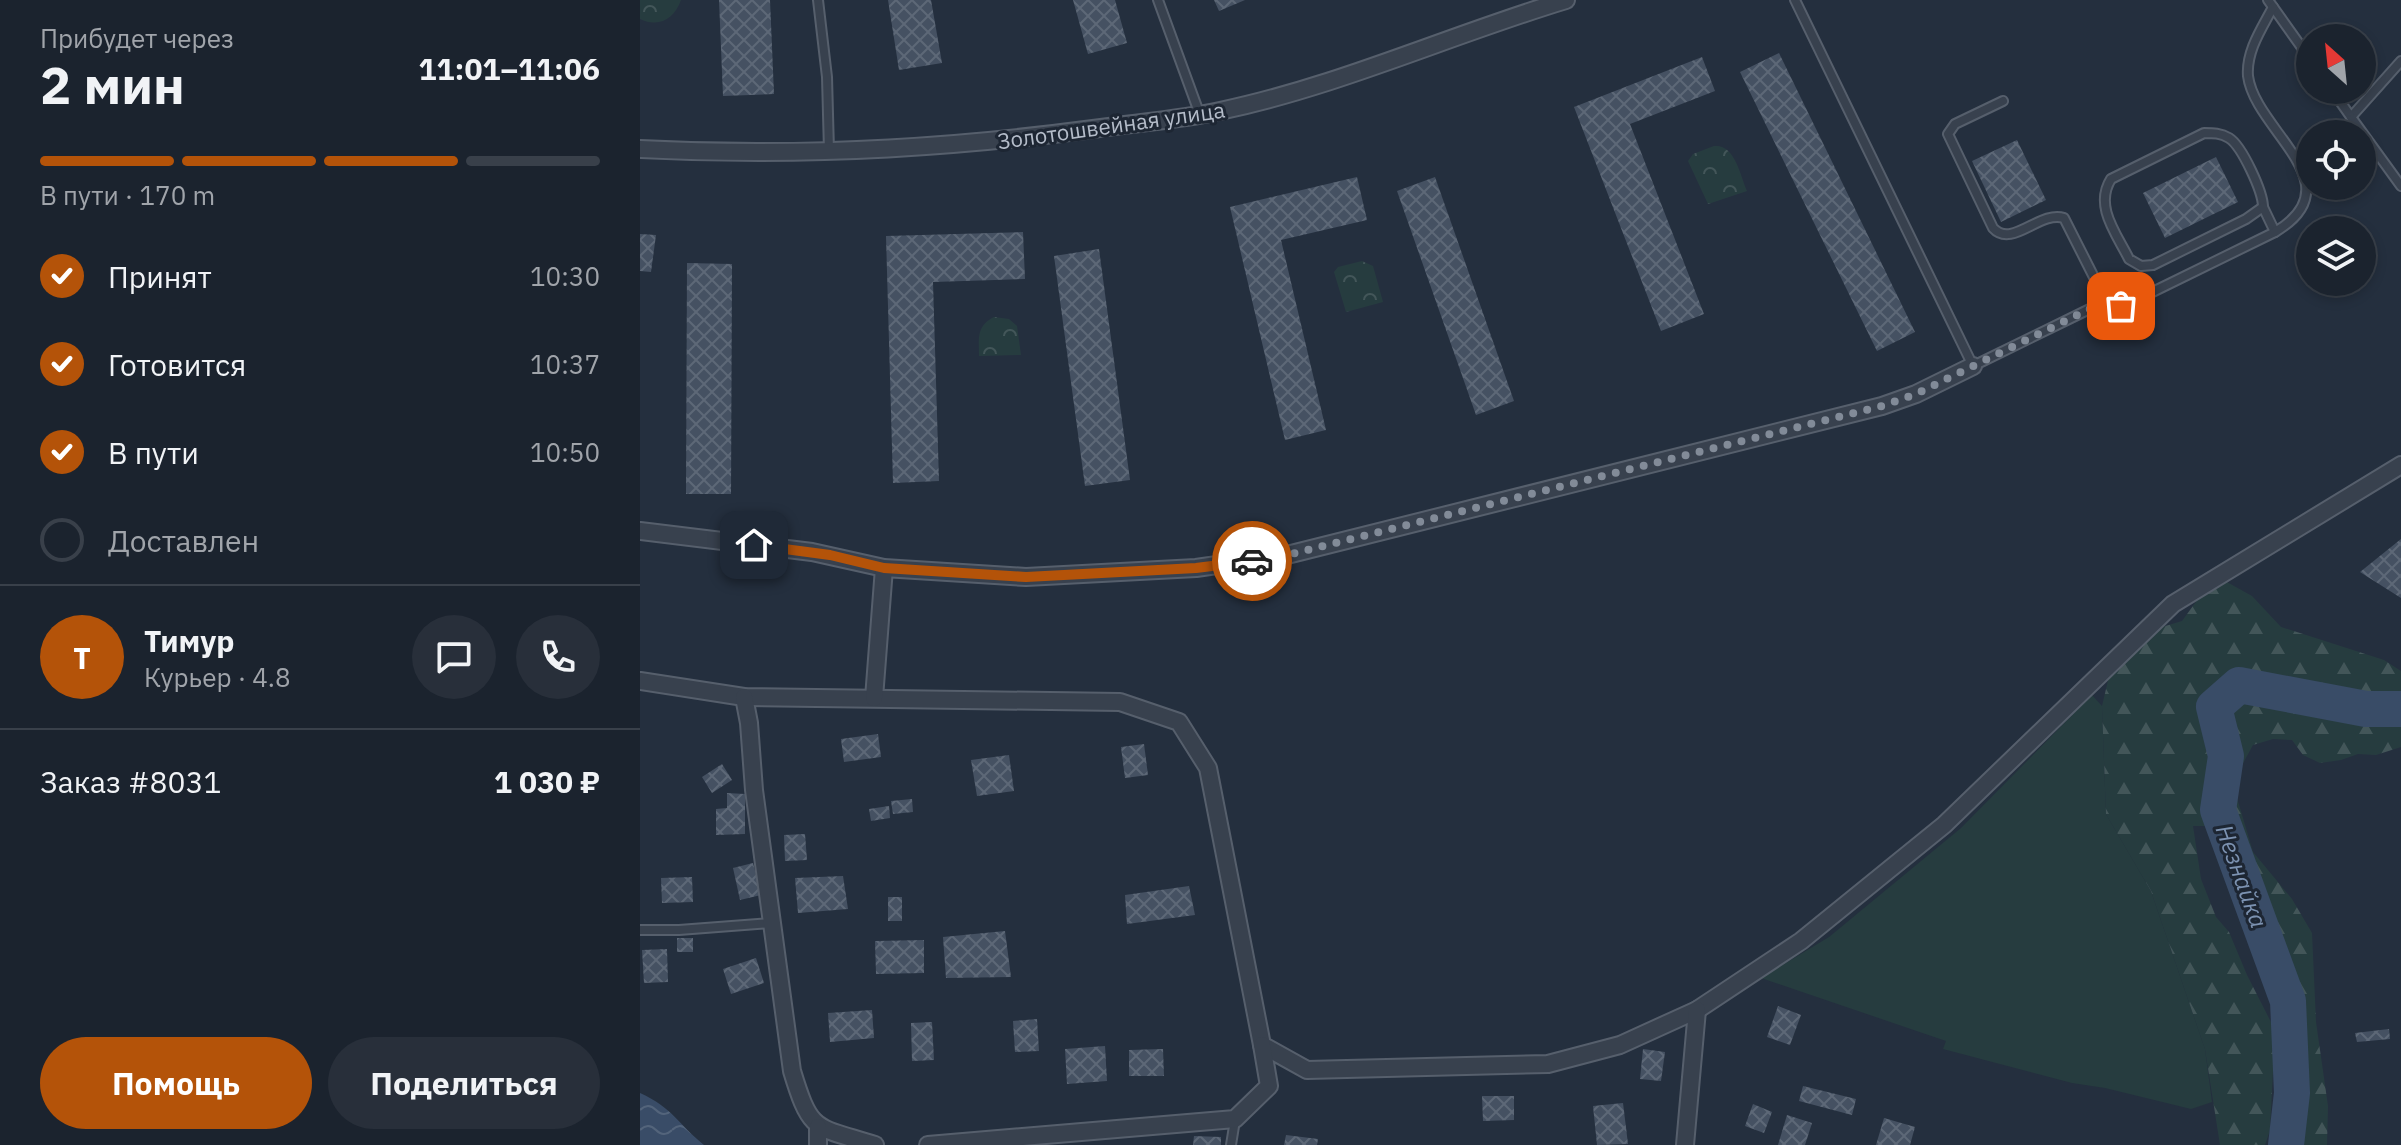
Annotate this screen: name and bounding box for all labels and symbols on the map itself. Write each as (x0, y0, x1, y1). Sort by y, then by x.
north arrow (2296, 24, 2376, 104)
street label: Золотошвейная улица (995, 95, 1227, 155)
pin (2087, 272, 2155, 340)
pin (720, 511, 788, 579)
courier (1212, 521, 1292, 601)
water label: Незнайка (2209, 820, 2275, 932)

